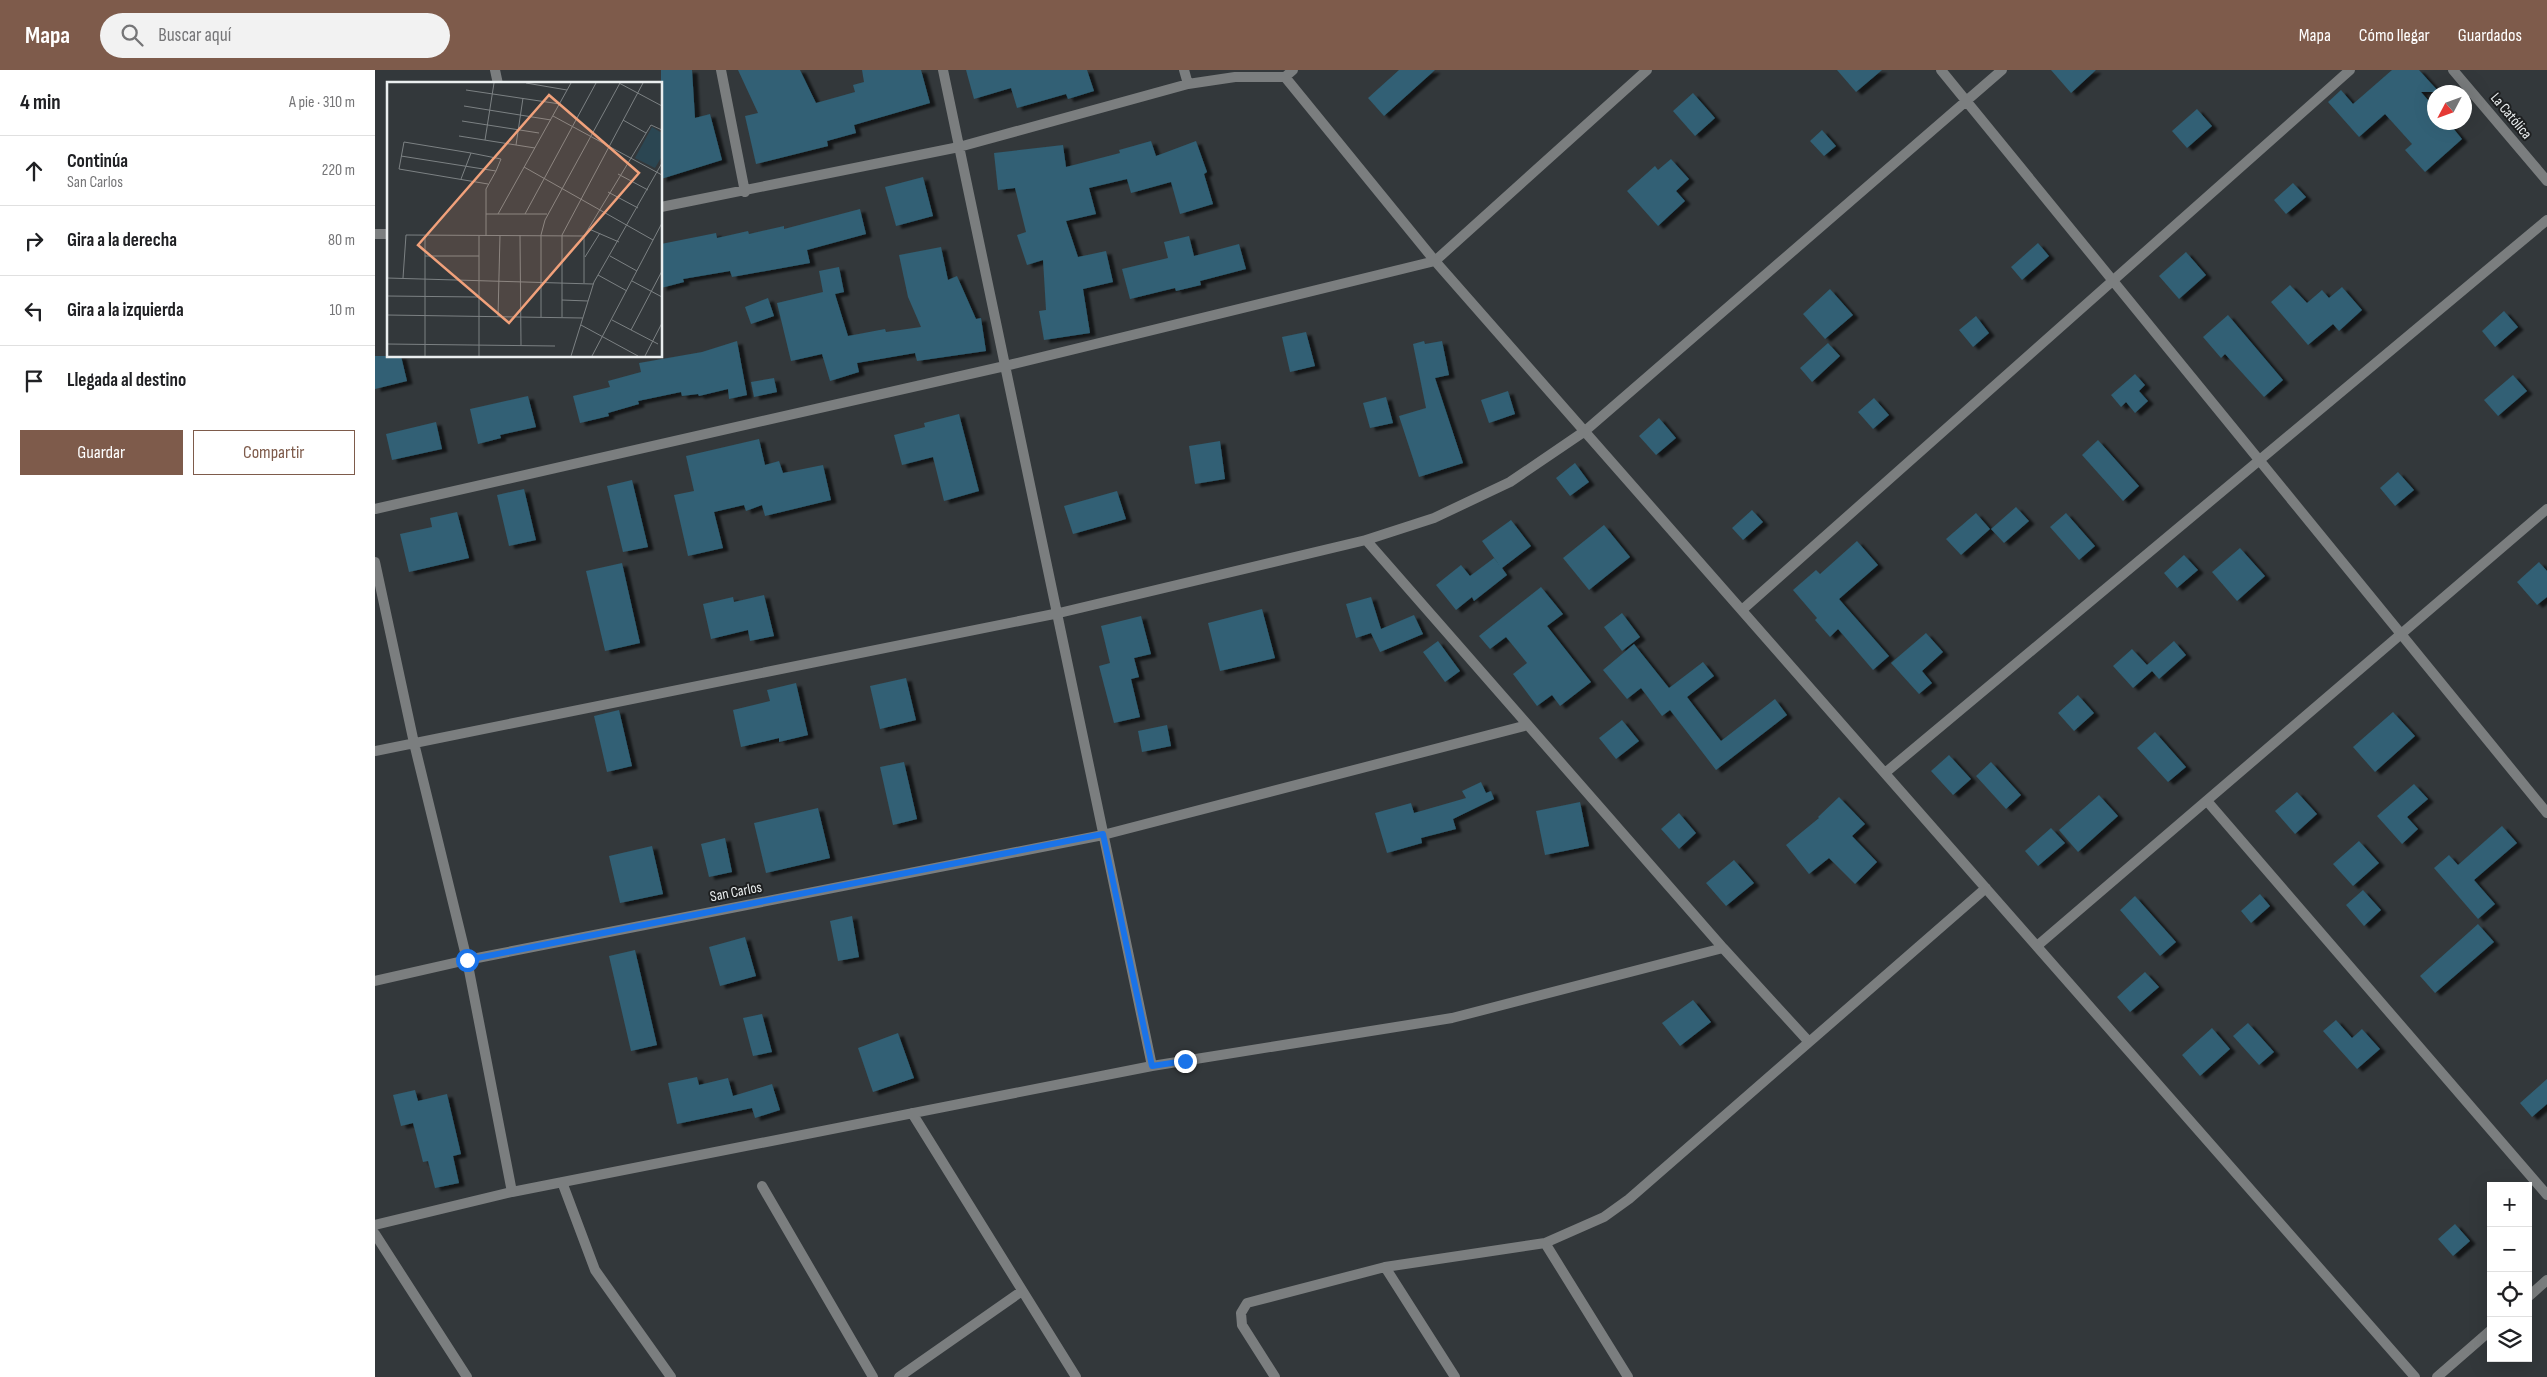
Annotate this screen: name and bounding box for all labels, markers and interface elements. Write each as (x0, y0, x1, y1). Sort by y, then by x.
search box (100, 13, 450, 58)
text: Mapa (25, 21, 70, 50)
icon: search (118, 21, 146, 49)
text: Buscar aquí (158, 24, 231, 47)
text: Mapa (2299, 25, 2331, 46)
text: Cómo llegar (2359, 25, 2430, 46)
text: Guardados (2458, 25, 2522, 46)
inset map (387, 82, 663, 358)
north arrow (2427, 85, 2472, 130)
street label: La Católica (2486, 89, 2536, 143)
text: 4 min (20, 90, 61, 115)
text: A pie · 310 m (289, 93, 355, 112)
text: Continúa (67, 150, 128, 173)
icon: ahead (20, 157, 48, 185)
text: 220 m (322, 161, 355, 180)
text: San Carlos (67, 173, 123, 192)
icon: right (20, 227, 48, 255)
text: Gira a la derecha (67, 229, 177, 252)
text: 80 m (328, 231, 355, 250)
icon: left (20, 297, 48, 325)
text: Gira a la izquierda (67, 299, 184, 322)
text: 10 m (329, 301, 355, 320)
icon: arrive (20, 367, 48, 395)
text: Llegada al destino (67, 369, 186, 392)
button: Guardar (20, 430, 183, 475)
button: Compartir (193, 430, 355, 475)
street label: San Carlos (708, 878, 764, 906)
route start (456, 949, 479, 972)
route end (1174, 1050, 1197, 1073)
map controls (2487, 1182, 2532, 1362)
button: + (2487, 1182, 2532, 1227)
button: − (2487, 1227, 2532, 1272)
button: locate (2487, 1272, 2532, 1317)
button: layers (2487, 1317, 2532, 1362)

